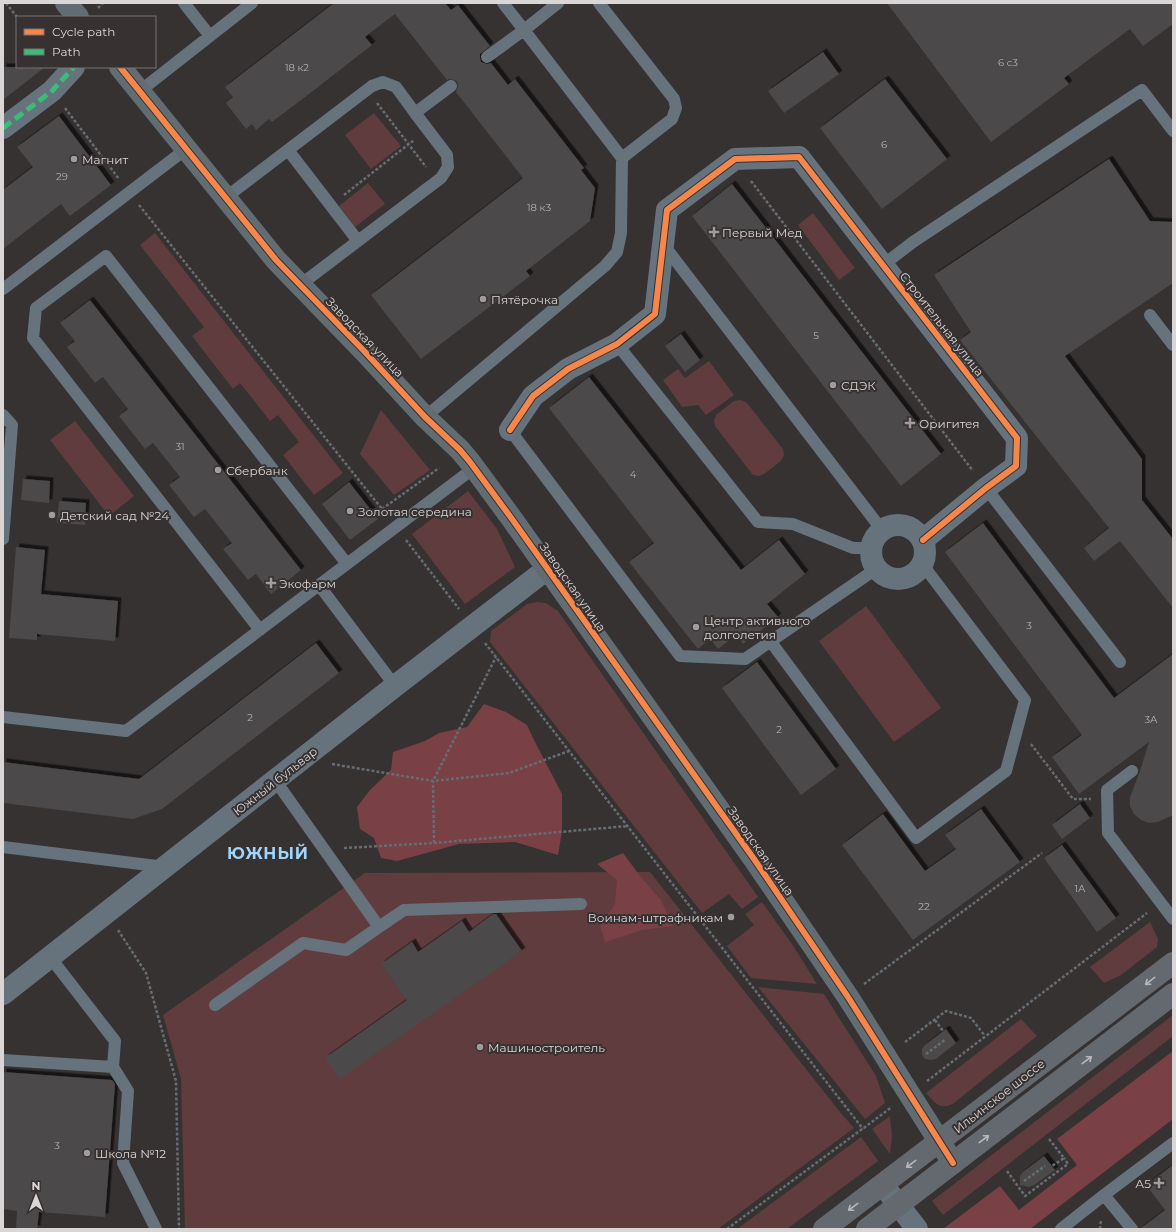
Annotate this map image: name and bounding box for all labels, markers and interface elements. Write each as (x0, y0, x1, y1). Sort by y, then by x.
legend (16, 16, 156, 68)
text: Cycle path (52, 24, 115, 39)
text: Path (52, 44, 81, 59)
house number: 6 c3 (998, 56, 1018, 69)
house number: 18 к2 (285, 61, 309, 74)
house number: 6 (881, 138, 887, 151)
place label: Магнит (82, 152, 129, 167)
marker: Магнит (69, 154, 79, 164)
house number: 29 (56, 170, 68, 183)
house number: 18 к3 (527, 201, 551, 214)
place label: Первый Мед (722, 225, 803, 240)
marker: Первый Мед (709, 227, 719, 237)
street label: Строительная улица (897, 269, 987, 379)
place label: Пятёрочка (491, 292, 558, 307)
street label: Заводская улица (323, 294, 407, 380)
marker: Пятёрочка (478, 294, 488, 304)
house number: 5 (813, 329, 819, 342)
place label: СДЭК (841, 378, 876, 393)
marker: СДЭК (828, 380, 838, 390)
place label: Оригитея (919, 416, 980, 431)
marker: Оригитея (904, 417, 916, 429)
house number: 31 (175, 440, 185, 453)
place label: Сбербанк (226, 463, 288, 478)
marker: Сбербанк (213, 465, 223, 475)
house number: 4 (630, 468, 637, 481)
place label: Золотая середина (358, 504, 472, 519)
marker: Золотая середина (345, 506, 355, 516)
place label: Детский сад №24 (60, 508, 169, 523)
marker: Детский сад №24 (47, 510, 57, 520)
street label: Заводская улица (537, 539, 609, 635)
place label: Экофарм (279, 576, 336, 591)
marker: Экофарм (266, 578, 276, 588)
place label: Центр активного долголетия (704, 613, 811, 642)
house number: 3 (1026, 619, 1032, 632)
marker: Центр активного долголетия (691, 622, 701, 632)
house number: 2 (247, 711, 253, 724)
house number: 3А (1144, 713, 1158, 726)
house number: 2 (776, 723, 782, 736)
street label: Южный бульвар (230, 743, 320, 819)
street label: Заводская улица (725, 803, 797, 899)
district label: ЮЖНЫЙ (227, 843, 309, 863)
house number: 1А (1074, 882, 1086, 895)
house number: 22 (918, 900, 930, 913)
place label: Воинам-штрафникам (588, 910, 723, 925)
marker: Воинам-штрафникам (726, 912, 736, 922)
one-way arrow (1144, 977, 1155, 985)
place label: Машиностроитель (488, 1040, 605, 1055)
marker: Машиностроитель (475, 1042, 485, 1052)
street label: Ильинское шоссе (950, 1056, 1048, 1136)
one-way arrow (1082, 1056, 1093, 1064)
one-way arrow (978, 1135, 989, 1143)
house number: 3 (54, 1139, 60, 1152)
place label: Школа №12 (95, 1146, 166, 1161)
marker: Школа №12 (82, 1148, 92, 1158)
one-way arrow (906, 1159, 917, 1168)
north arrow (16, 1176, 56, 1216)
place label: А5 (1135, 1176, 1151, 1191)
marker: А5 (1154, 1178, 1164, 1188)
text: N (32, 1179, 40, 1193)
one-way arrow (848, 1203, 859, 1211)

